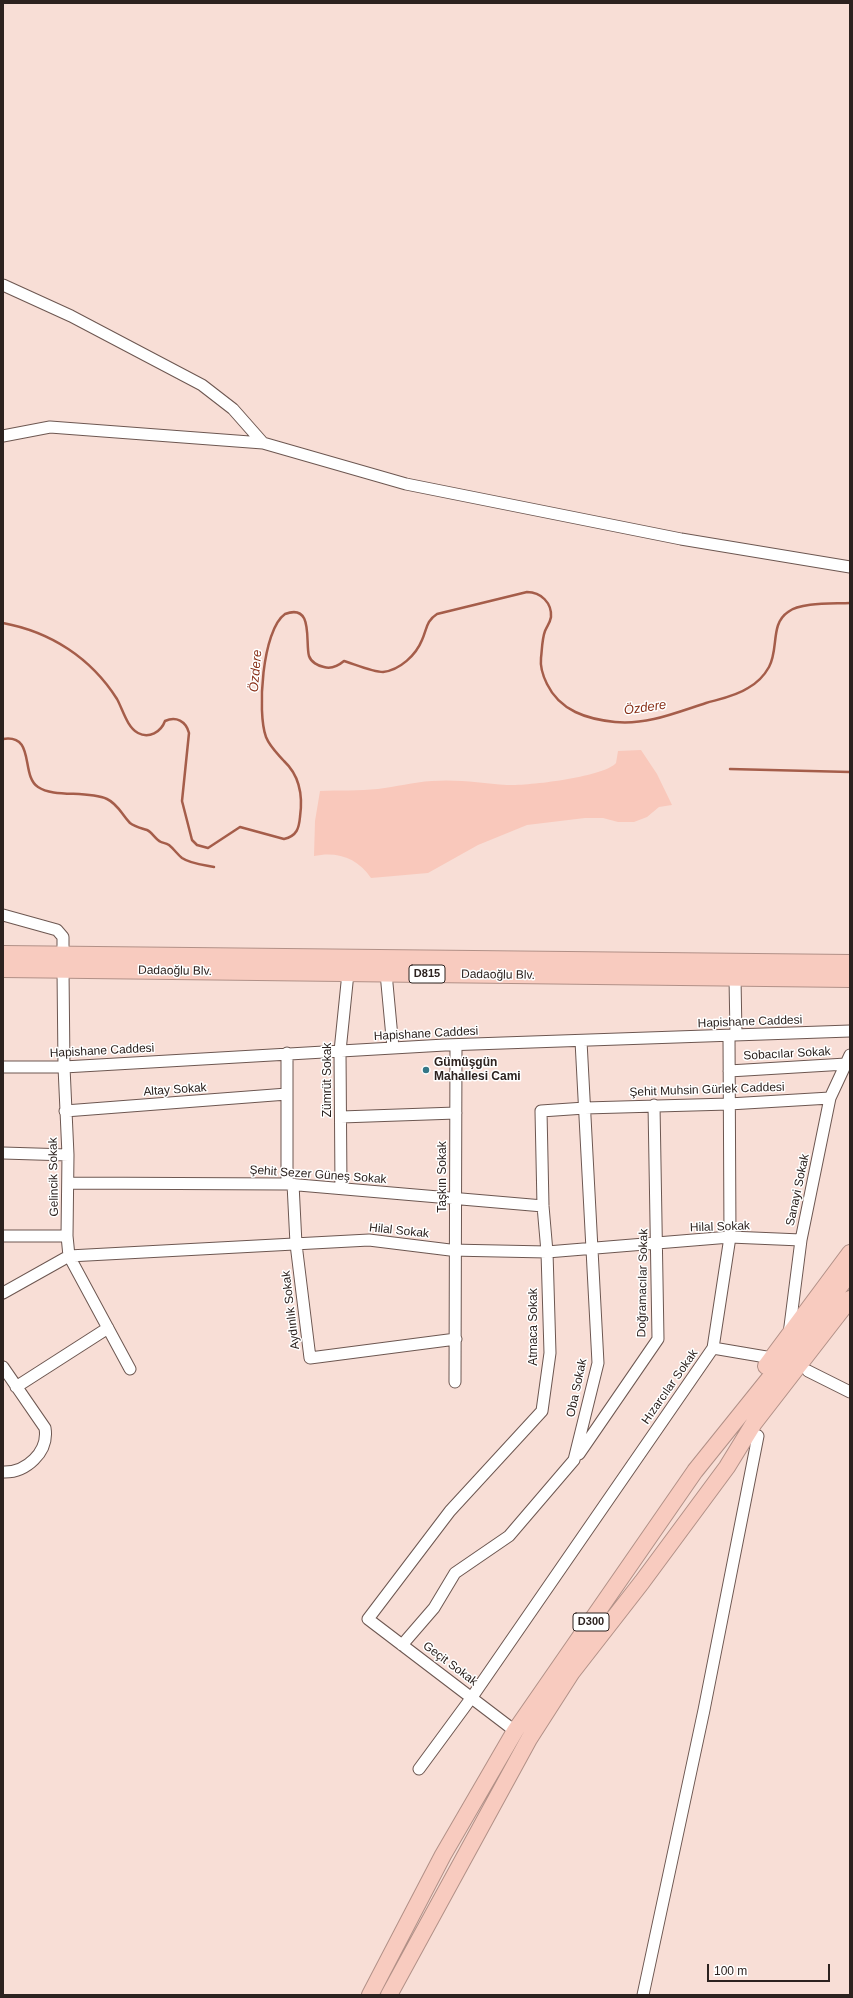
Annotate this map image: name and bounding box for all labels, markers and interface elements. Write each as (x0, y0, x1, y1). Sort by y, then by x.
water label: Özdere (246, 649, 266, 693)
water label: Özdere (623, 697, 667, 719)
street label: Dadaoğlu Blv. (138, 963, 212, 979)
road number: D815 (409, 965, 445, 983)
street label: Dadaoğlu Blv. (461, 967, 535, 983)
street label: Hapishane Caddesi (697, 1013, 803, 1031)
street label: Hapishane Caddesi (373, 1024, 479, 1044)
street label: Hapishane Caddesi (49, 1041, 155, 1061)
street label: Zümrüt Sokak (321, 1043, 335, 1117)
street label: Sobacılar Sokak (743, 1045, 831, 1063)
place label: Gümüşgün Mahallesi Cami (434, 1056, 521, 1084)
marker: Gümüşgün Mahallesi Cami (421, 1065, 431, 1075)
street label: Şehit Muhsin Gürlek Caddesi (629, 1080, 785, 1100)
street label: Altay Sokak (143, 1081, 207, 1099)
street label: Gelincik Sokak (46, 1137, 62, 1217)
street label: Taşkın Sokak (436, 1141, 450, 1213)
street label: Sanayi Sokak (783, 1153, 813, 1227)
street label: Şehit Sezer Güneş Sokak (249, 1163, 387, 1187)
street label: Hilal Sokak (690, 1219, 750, 1235)
street label: Hilal Sokak (368, 1221, 430, 1241)
street label: Doğramacılar Sokak (635, 1229, 651, 1337)
street label: Aydınlık Sokak (279, 1270, 303, 1350)
street label: Atmaca Sokak (527, 1288, 541, 1366)
street label: Hızarcılar Sokak (639, 1347, 701, 1427)
street label: Oba Sokak (564, 1357, 590, 1419)
road number: D300 (573, 1613, 609, 1631)
street label: Geçit Sokak (420, 1639, 480, 1689)
scale bar (709, 1956, 832, 1982)
text: 100 m (714, 1964, 747, 1978)

